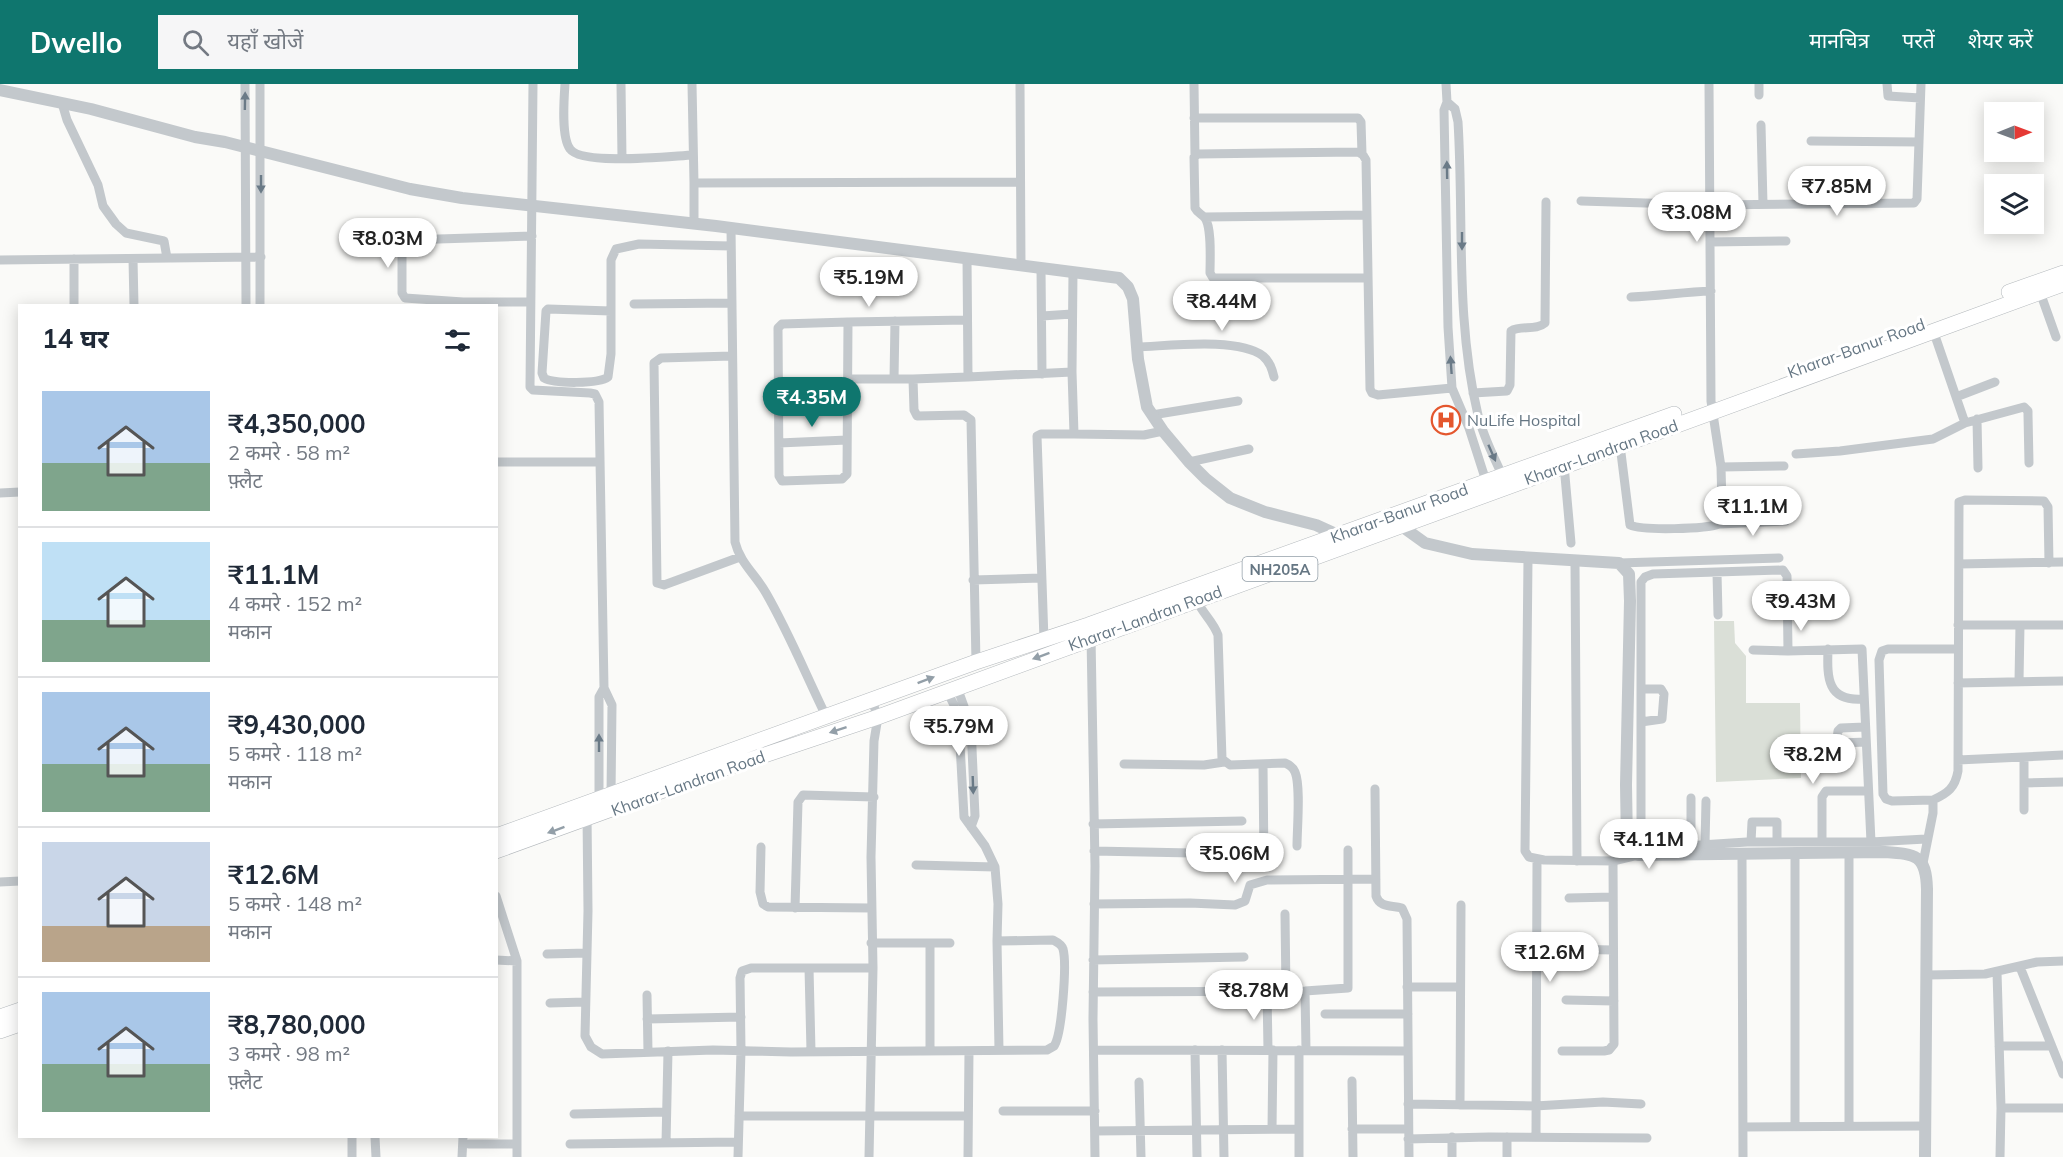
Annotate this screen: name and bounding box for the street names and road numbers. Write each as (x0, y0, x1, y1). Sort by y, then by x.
street label: Kharar-Banur Road (1784, 314, 1928, 382)
street label: Kharar-Landran Road (1521, 415, 1681, 489)
street label: Kharar-Banur Road (1327, 479, 1471, 547)
road number: NH205A (1242, 557, 1318, 581)
street label: Kharar-Landran Road (1065, 581, 1225, 655)
street label: Kharar-Landran Road (608, 746, 768, 820)

